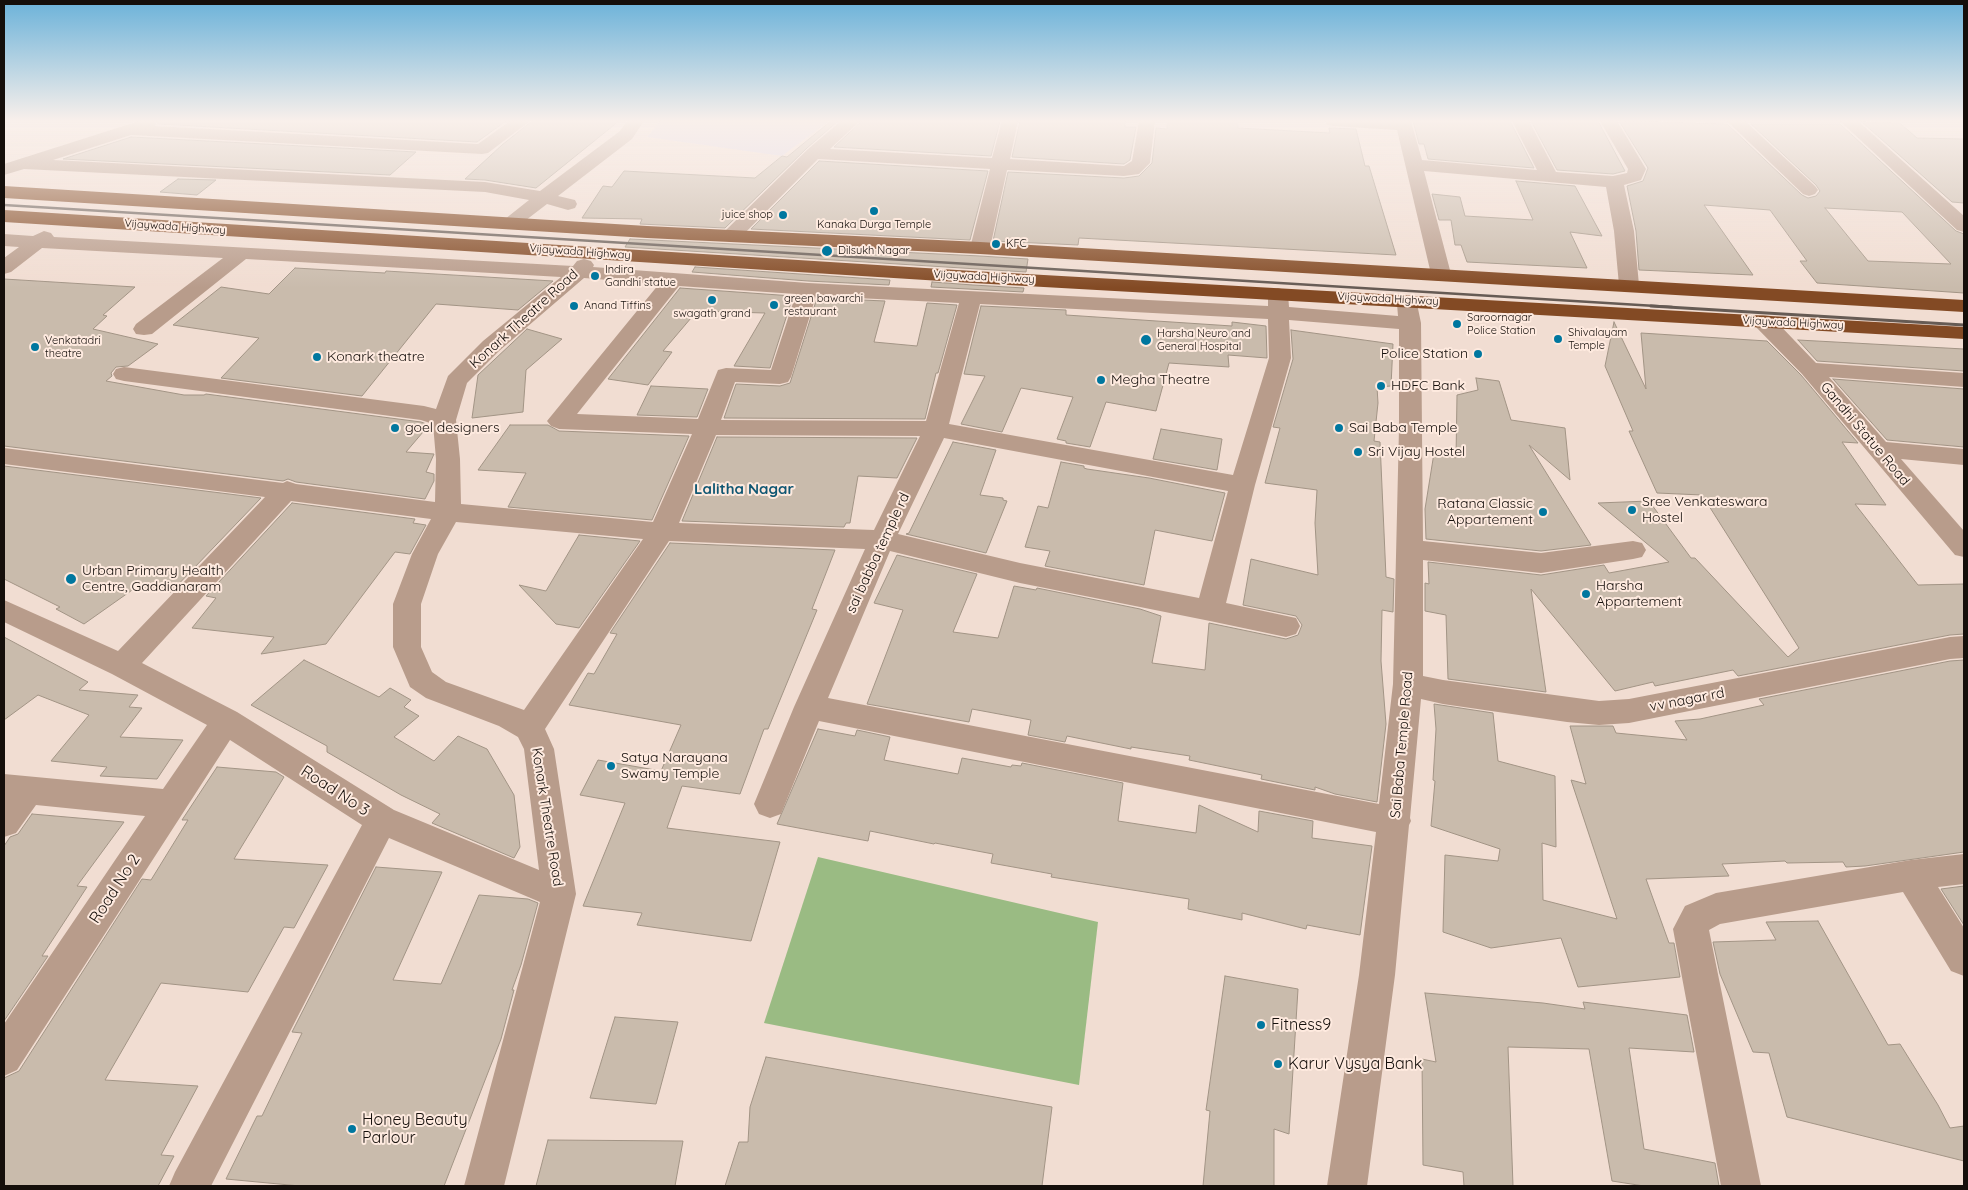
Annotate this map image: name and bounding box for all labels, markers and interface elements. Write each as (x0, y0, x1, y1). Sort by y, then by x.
marker: Kanaka Durga Temple (868, 205, 880, 217)
place label: juice shop (722, 208, 773, 222)
marker: juice shop (777, 209, 789, 221)
street label: Vijaywada Highway (124, 217, 226, 237)
place label: Kanaka Durga Temple (817, 218, 931, 232)
place label: KFC (1006, 237, 1027, 251)
marker: KFC (990, 238, 1002, 250)
street label: Vijaywada Highway (529, 242, 631, 262)
marker: Dilsukh Nagar (820, 244, 834, 258)
place label: Dilsukh Nagar (838, 244, 910, 258)
place label: Indira Gandhi statue (605, 263, 676, 289)
street label: Konark Theatre Road (466, 266, 582, 372)
street label: Vijaywada Highway (933, 268, 1035, 286)
marker: Indira Gandhi statue (589, 270, 601, 282)
street label: Vijaywada Highway (1337, 290, 1439, 308)
place label: green bawarchi restaurant (784, 292, 863, 318)
marker: swagath grand (706, 294, 718, 306)
place label: Anand Tiffins (584, 299, 651, 313)
marker: green bawarchi restaurant (768, 299, 780, 311)
marker: Anand Tiffins (568, 300, 580, 312)
place label: swagath grand (673, 307, 751, 321)
place label: Saroornagar Police Station (1467, 311, 1536, 337)
street label: Vijaywada Highway (1742, 314, 1844, 332)
marker: Saroornagar Police Station (1451, 318, 1463, 330)
place label: Shivalayam Temple (1568, 326, 1627, 352)
place label: Harsha Neuro and General Hospital (1157, 327, 1251, 353)
marker: Harsha Neuro and General Hospital (1139, 333, 1153, 347)
marker: Shivalayam Temple (1552, 333, 1564, 345)
place label: Venkatadri theatre (45, 334, 101, 360)
marker: Venkatadri theatre (29, 341, 41, 353)
place label: Police Station (1381, 346, 1468, 362)
marker: Police Station (1472, 348, 1484, 360)
place label: Konark theatre (327, 349, 425, 365)
marker: Konark theatre (311, 351, 323, 363)
place label: Megha Theatre (1111, 372, 1210, 388)
marker: Megha Theatre (1095, 374, 1107, 386)
place label: HDFC Bank (1391, 378, 1465, 394)
street label: Gandhi Statue Road (1817, 379, 1913, 489)
marker: HDFC Bank (1375, 380, 1387, 392)
place label: goel designers (405, 420, 500, 436)
place label: Sai Baba Temple (1349, 420, 1457, 436)
marker: goel designers (389, 422, 401, 434)
marker: Sai Baba Temple (1333, 422, 1345, 434)
place label: Sri Vijay Hostel (1368, 444, 1465, 460)
marker: Sri Vijay Hostel (1352, 446, 1364, 458)
district label: Lalitha Nagar (694, 480, 794, 498)
street label: sai babba temple rd (843, 490, 913, 616)
place label: Sree Venkateswara Hostel (1642, 494, 1767, 526)
place label: Ratana Classic Appartement (1437, 496, 1533, 528)
marker: Sree Venkateswara Hostel (1626, 504, 1638, 516)
marker: Ratana Classic Appartement (1537, 506, 1549, 518)
place label: Urban Primary Health Centre, Gaddianaram (82, 563, 224, 596)
marker: Urban Primary Health Centre, Gaddianaram (64, 572, 78, 586)
place label: Harsha Appartement (1596, 578, 1682, 610)
marker: Harsha Appartement (1580, 588, 1592, 600)
street label: Sai Baba Temple Road (1387, 671, 1417, 819)
street label: vv nagar rd (1648, 685, 1726, 715)
street label: Konark Theatre Road (528, 747, 566, 887)
place label: Satya Narayana Swamy Temple (621, 750, 728, 782)
marker: Satya Narayana Swamy Temple (605, 760, 617, 772)
street label: Road No 3 (297, 762, 373, 820)
street label: Road No 2 (86, 851, 144, 927)
place label: Fitness9 (1271, 1015, 1331, 1035)
marker: Fitness9 (1255, 1019, 1267, 1031)
place label: Karur Vysya Bank (1288, 1054, 1422, 1074)
marker: Karur Vysya Bank (1272, 1058, 1284, 1070)
place label: Honey Beauty Parlour (362, 1110, 468, 1148)
marker: Honey Beauty Parlour (346, 1123, 358, 1135)

